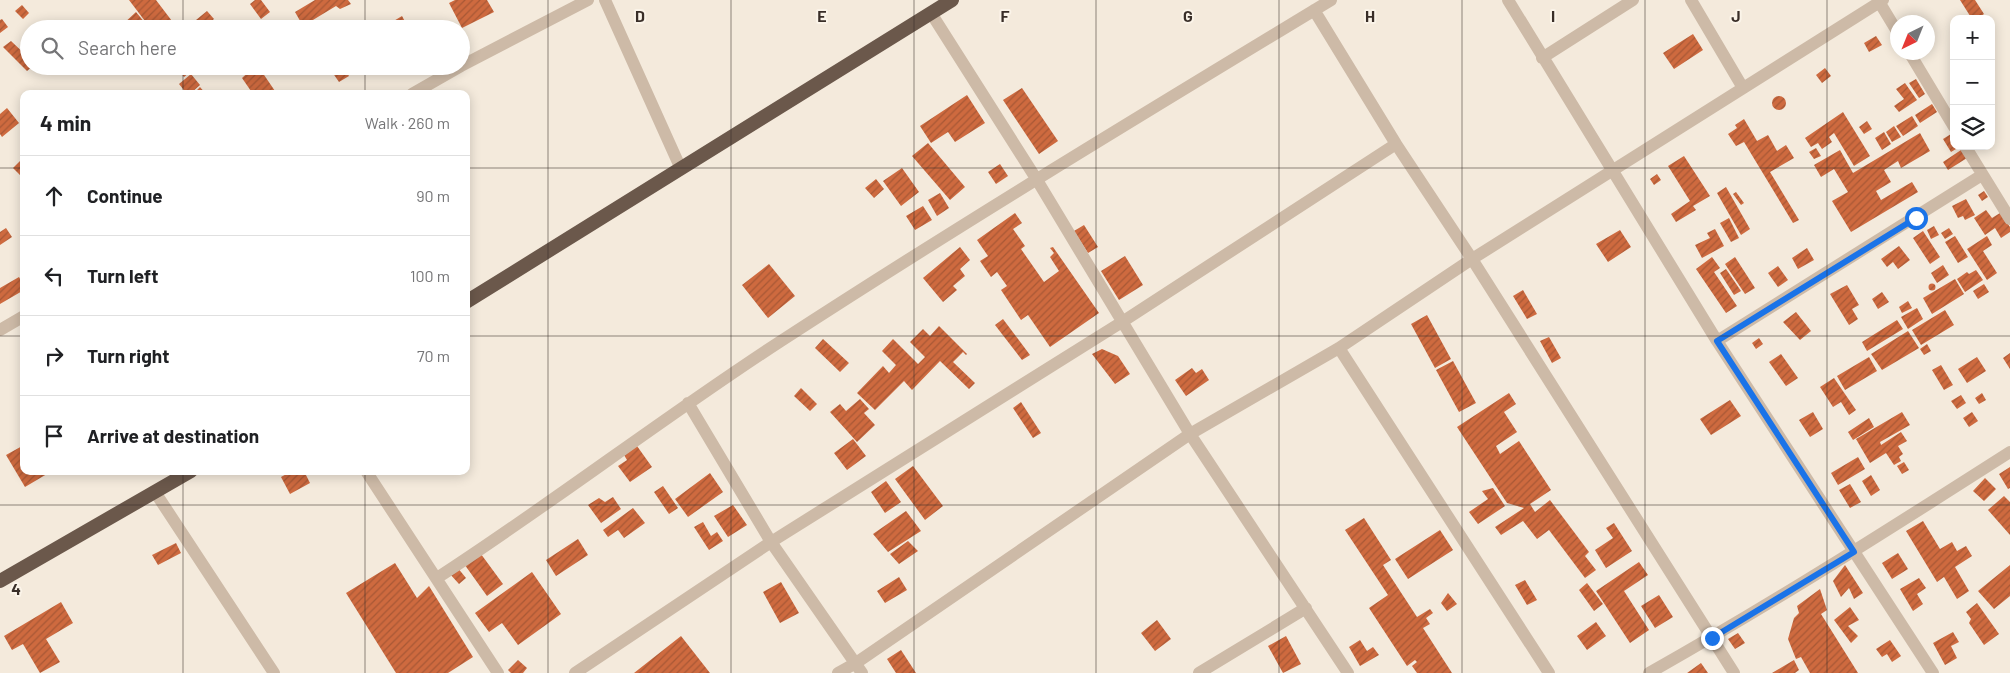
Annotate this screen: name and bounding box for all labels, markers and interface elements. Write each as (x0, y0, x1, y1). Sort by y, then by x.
text: D (635, 6, 645, 25)
text: E (817, 6, 827, 25)
text: F (1001, 6, 1010, 25)
text: G (1183, 6, 1193, 25)
text: H (1365, 6, 1375, 25)
text: I (1551, 6, 1555, 25)
text: J (1731, 6, 1741, 25)
north arrow (1890, 15, 1935, 60)
map controls (1950, 15, 1995, 150)
button: + (1950, 15, 1995, 60)
search box (20, 20, 470, 75)
icon: search (38, 34, 66, 62)
text: Search here (78, 36, 177, 59)
button: − (1950, 60, 1995, 105)
button: layers (1950, 105, 1995, 150)
text: 4 min (40, 110, 91, 135)
text: Walk · 260 m (365, 113, 450, 132)
icon: ahead (40, 182, 68, 210)
text: Continue (87, 184, 163, 207)
text: 90 m (416, 186, 450, 205)
route start (1905, 207, 1928, 230)
icon: left (40, 262, 68, 290)
text: Turn left (87, 264, 158, 287)
text: 100 m (410, 266, 450, 285)
icon: right (40, 342, 68, 370)
text: Turn right (87, 344, 169, 367)
text: 70 m (417, 346, 450, 365)
icon: arrive (40, 422, 68, 450)
text: Arrive at destination (87, 424, 259, 447)
text: 4 (11, 579, 21, 598)
route end (1701, 627, 1724, 650)

